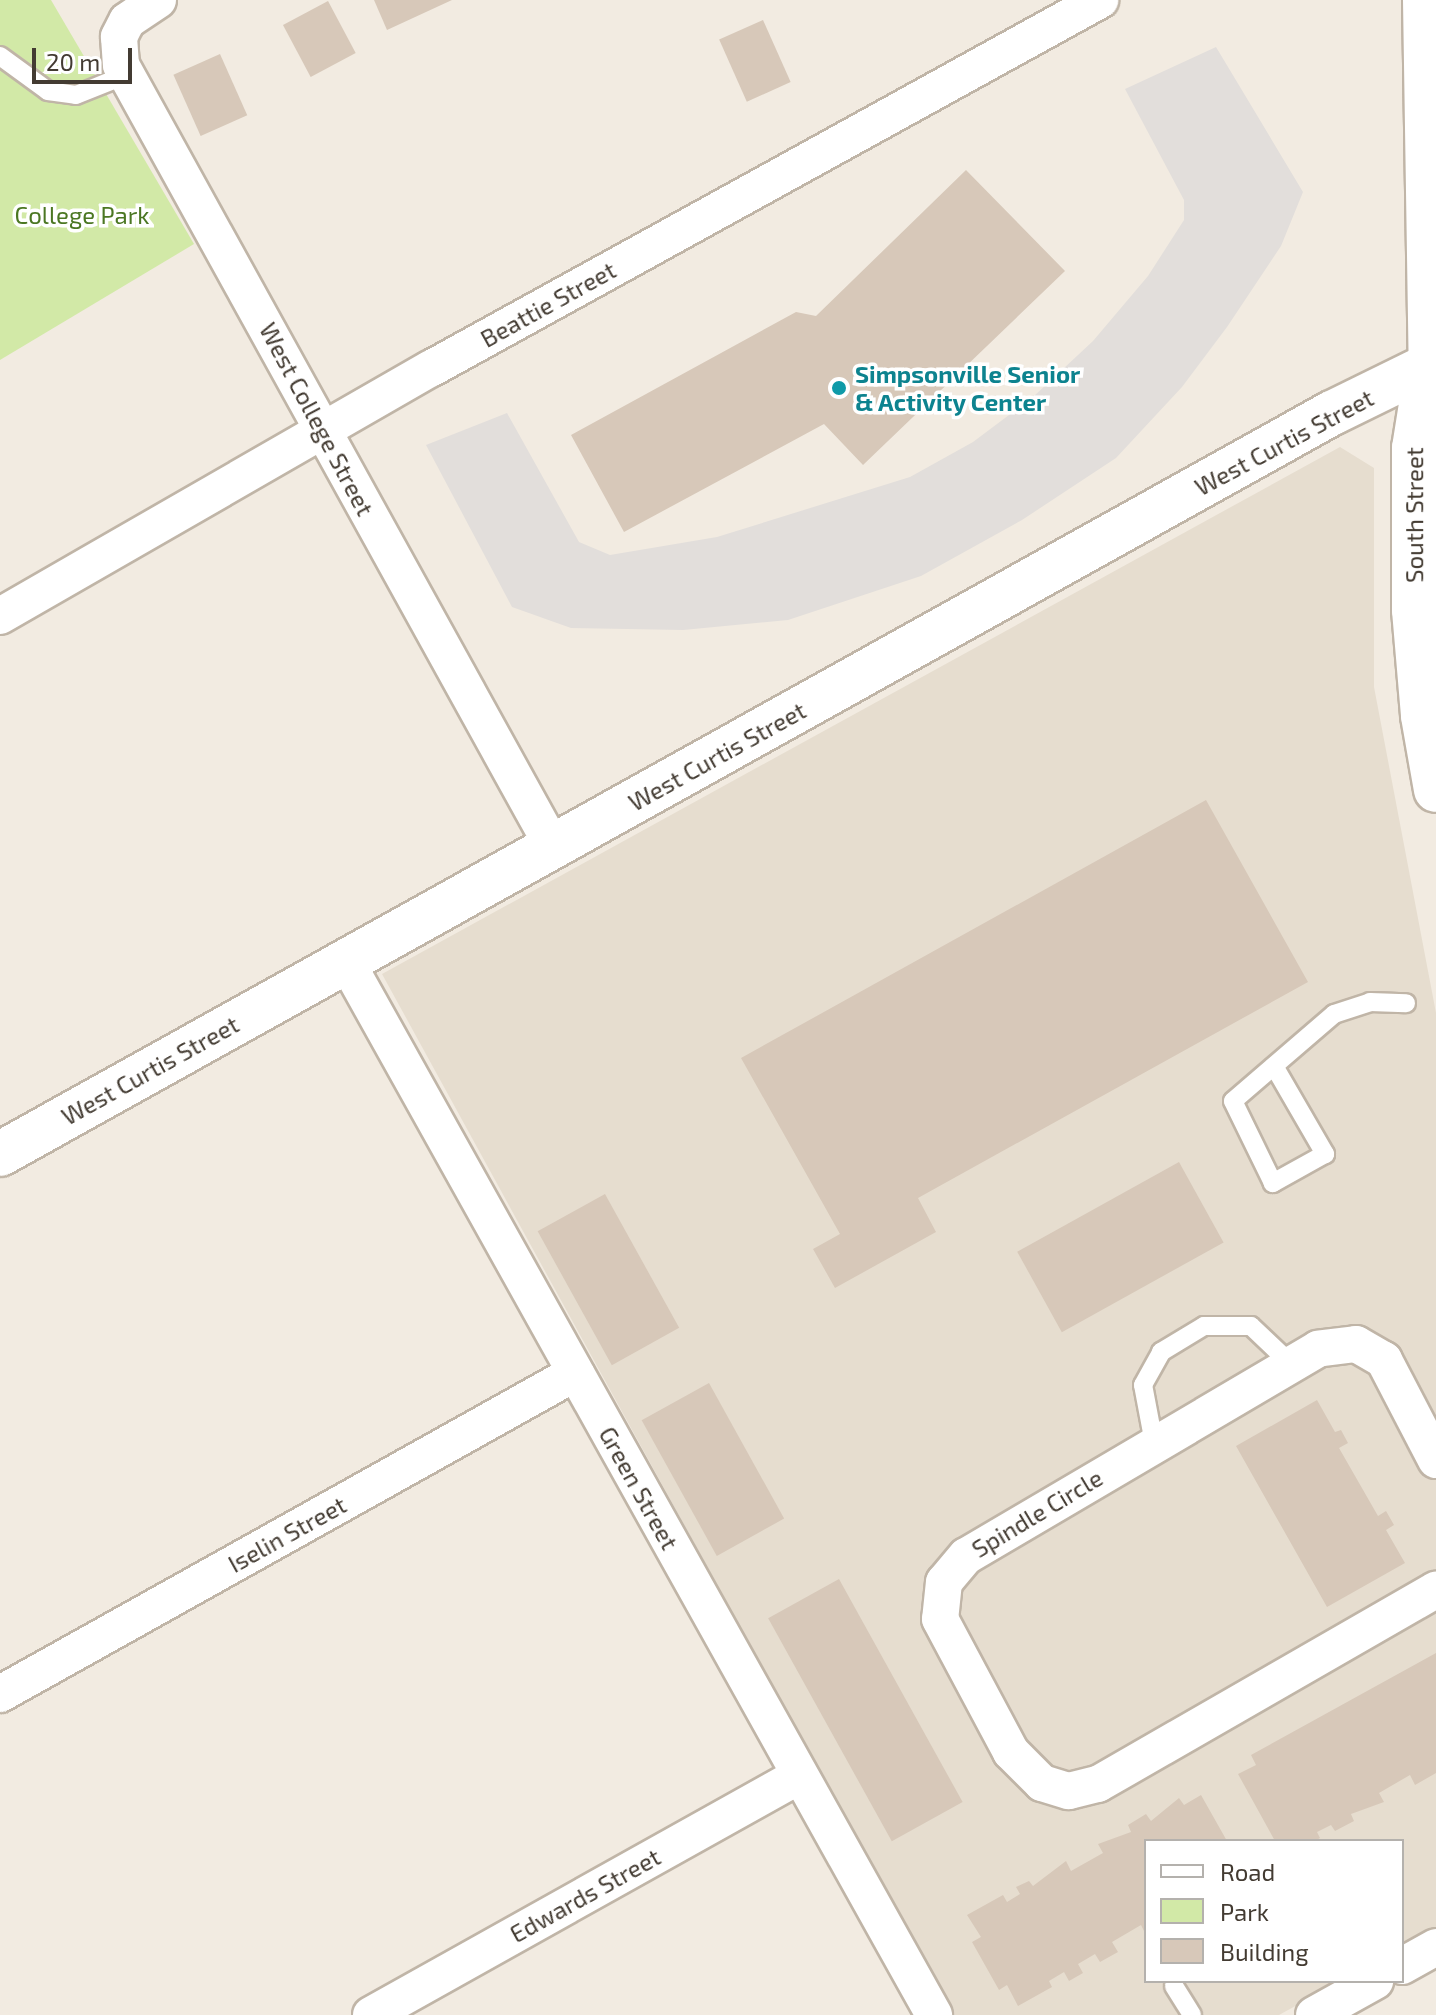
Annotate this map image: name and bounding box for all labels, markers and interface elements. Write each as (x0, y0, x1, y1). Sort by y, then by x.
scale bar (36, 32, 136, 82)
text: 20 m (46, 47, 100, 76)
park label: College Park (14, 201, 150, 229)
street label: Beattie Street (475, 255, 621, 353)
street label: West College Street (254, 318, 380, 520)
place label: Simpsonville Senior & Activity Center (855, 360, 1080, 416)
marker: Simpsonville Senior & Activity Center (830, 379, 848, 397)
street label: West Curtis Street (1190, 383, 1378, 501)
street label: South Street (1400, 447, 1428, 583)
street label: West Curtis Street (623, 695, 811, 817)
street label: West Curtis Street (56, 1009, 244, 1131)
street label: Green Street (593, 1421, 685, 1555)
street label: Spindle Circle (967, 1463, 1107, 1563)
street label: Iselin Street (223, 1490, 351, 1578)
legend (1144, 1839, 1404, 1983)
street label: Edwards Street (505, 1842, 665, 1948)
text: Road (1220, 1857, 1275, 1886)
text: Park (1220, 1897, 1269, 1926)
text: Building (1220, 1937, 1309, 1966)

